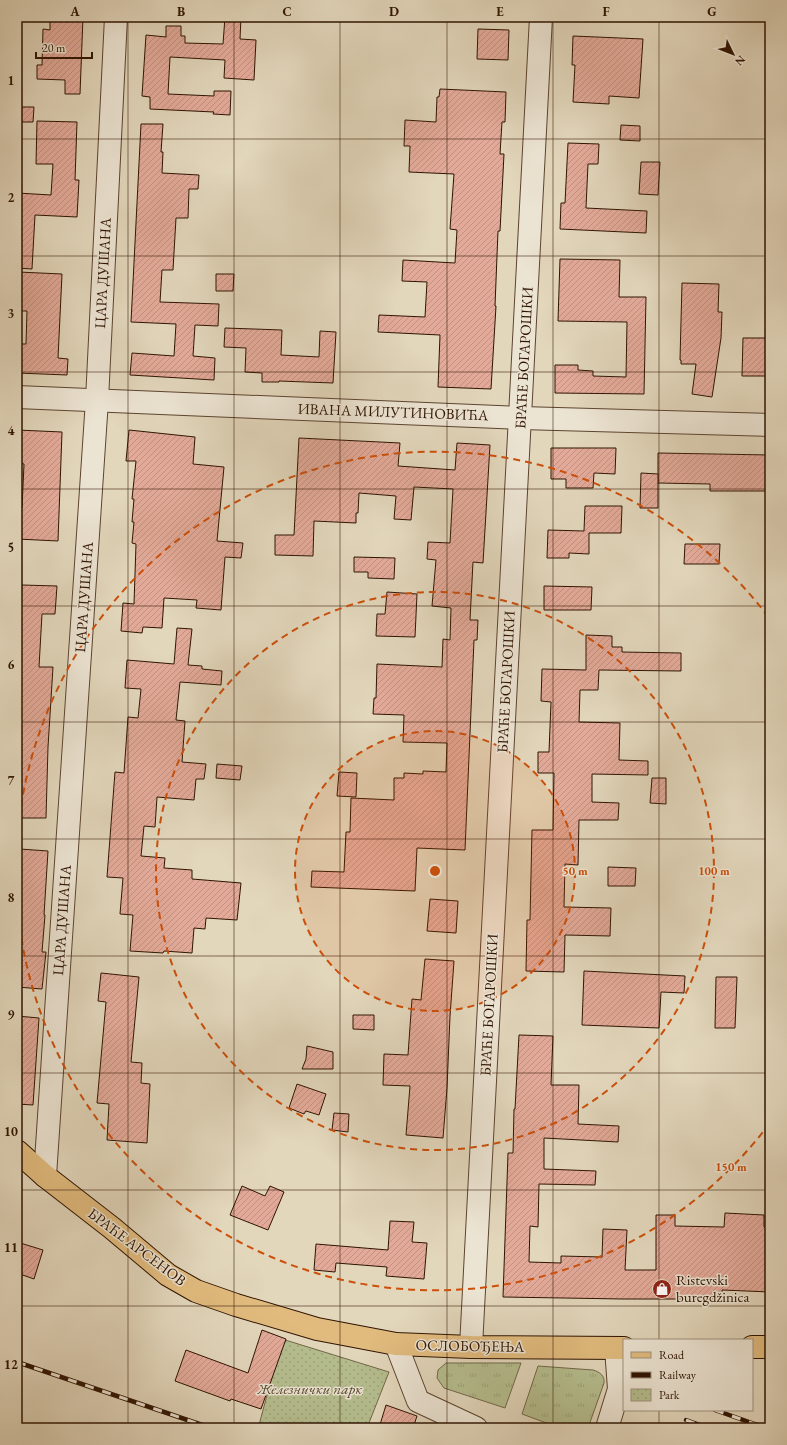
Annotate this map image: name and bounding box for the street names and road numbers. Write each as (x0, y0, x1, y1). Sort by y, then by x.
street label: ЦАРА ДУШАНА (90, 216, 115, 329)
street label: БРАЋЕ БОГАРОШКИ (510, 286, 537, 430)
street label: ИВАНА МИЛУТИНОВИЋА (297, 399, 489, 424)
street label: ЦАРА ДУШАНА (70, 540, 97, 653)
street label: БРАЋЕ БОГАРОШКИ (492, 610, 519, 754)
street label: ЦАРА ДУШАНА (48, 863, 75, 976)
street label: БРАЋЕ БОГАРОШКИ (475, 933, 502, 1077)
street label: БРАЋЕ АРСЕНОВ (84, 1204, 190, 1290)
street label: ОСЛОБОЂЕЊА (416, 1335, 525, 1356)

